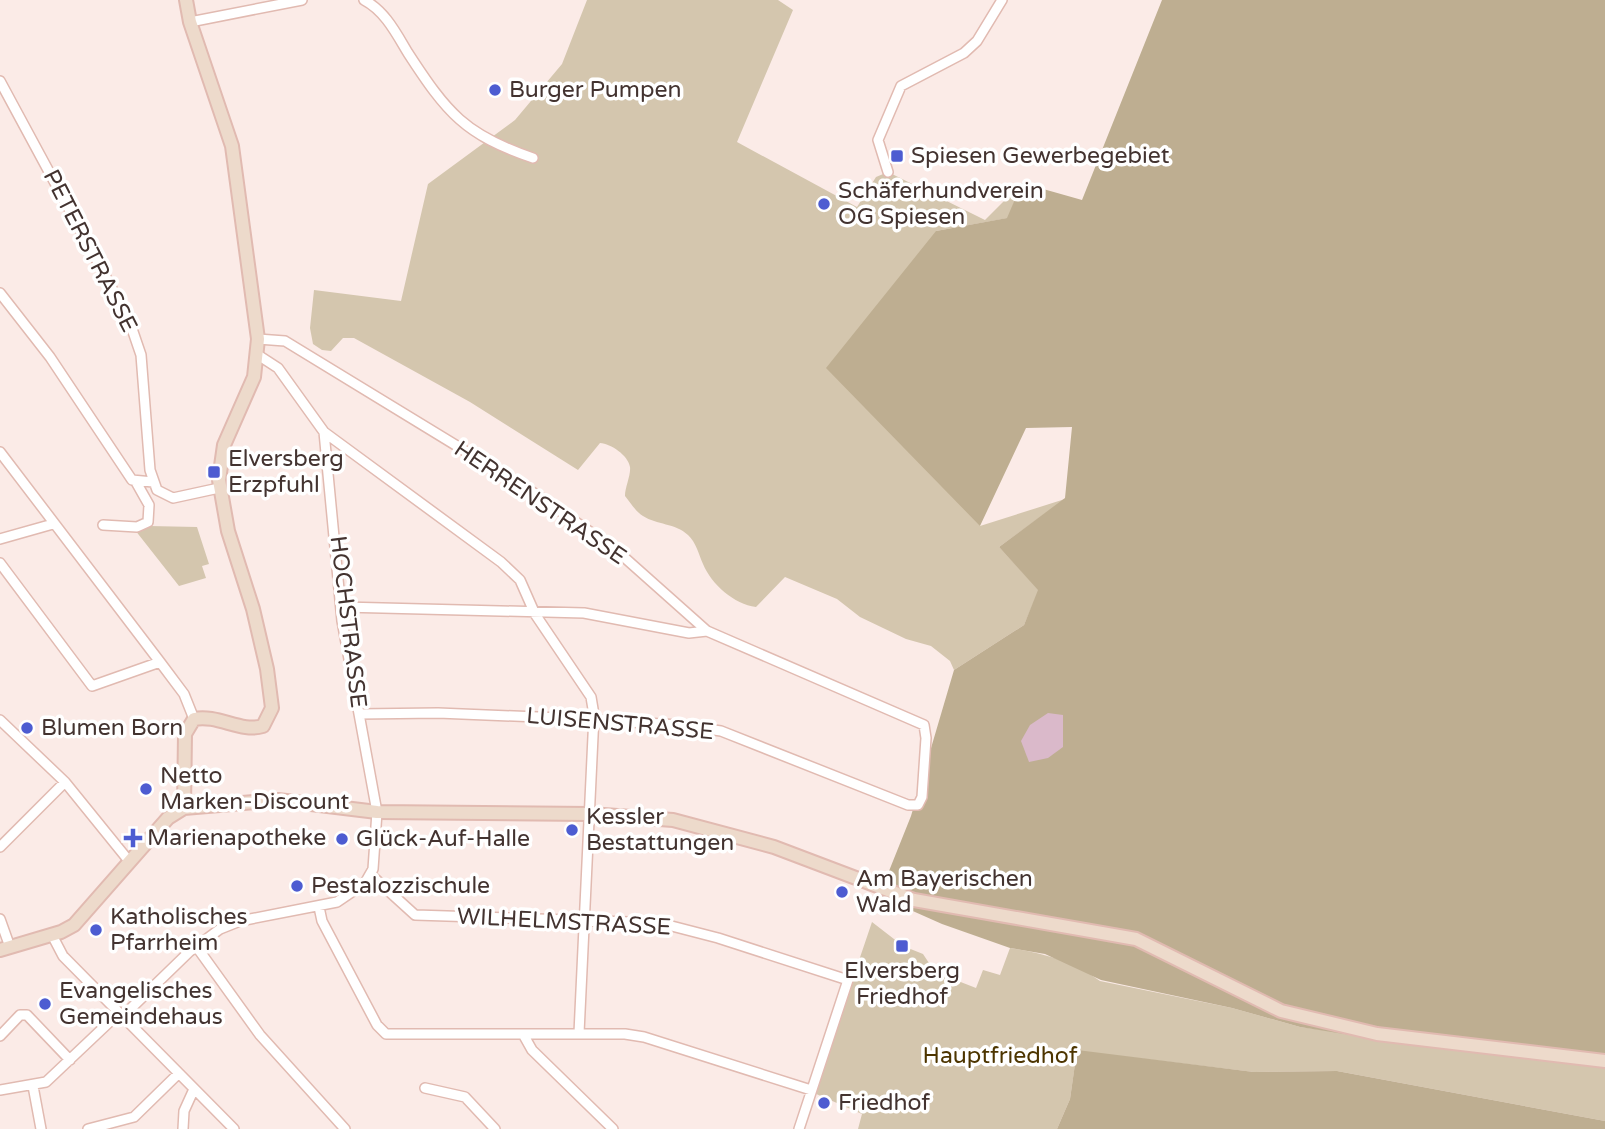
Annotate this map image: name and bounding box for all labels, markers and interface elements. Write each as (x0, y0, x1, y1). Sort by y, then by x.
place label: Burger Pumpen (509, 76, 682, 104)
marker: Burger Pumpen (487, 82, 503, 98)
place label: Spiesen Gewerbegebiet (911, 142, 1170, 170)
marker: Spiesen Gewerbegebiet (889, 148, 905, 164)
street label: PETERSTRASSE (37, 165, 143, 337)
place label: Schäferhundverein OG Spiesen (838, 177, 1044, 231)
marker: Schäferhundverein OG Spiesen (816, 196, 832, 212)
street label: HERRENSTRASSE (449, 435, 631, 571)
place label: Elversberg Erzpfuhl (228, 445, 344, 499)
marker: Elversberg Erzpfuhl (206, 464, 222, 480)
street label: HOCHSTRASSE (324, 534, 372, 710)
street label: LUISENSTRASSE (525, 702, 715, 746)
place label: Blumen Born (41, 714, 183, 742)
marker: Blumen Born (19, 720, 35, 736)
place label: Netto Marken-Discount (160, 762, 349, 816)
marker: Netto Marken-Discount (138, 781, 154, 797)
place label: Kessler Bestattungen (586, 803, 734, 857)
marker: Kessler Bestattungen (564, 822, 580, 838)
place label: Marienapotheke (147, 824, 326, 852)
place label: Glück-Auf-Halle (356, 825, 530, 853)
marker: Marienapotheke (125, 830, 141, 846)
marker: Glück-Auf-Halle (334, 831, 350, 847)
place label: Am Bayerischen Wald (856, 865, 1033, 919)
place label: Pestalozzischule (311, 872, 490, 900)
marker: Pestalozzischule (289, 878, 305, 894)
marker: Am Bayerischen Wald (834, 884, 850, 900)
street label: WILHELMSTRASSE (456, 902, 672, 942)
place label: Katholisches Pfarrheim (110, 903, 248, 957)
marker: Katholisches Pfarrheim (88, 922, 104, 938)
marker: Elversberg Friedhof (894, 938, 910, 954)
place label: Elversberg Friedhof (844, 957, 960, 1011)
place label: Evangelisches Gemeindehaus (59, 977, 223, 1031)
marker: Evangelisches Gemeindehaus (37, 996, 53, 1012)
park label: Hauptfriedhof (923, 1042, 1078, 1070)
place label: Friedhof (838, 1089, 930, 1117)
marker: Friedhof (816, 1095, 832, 1111)

